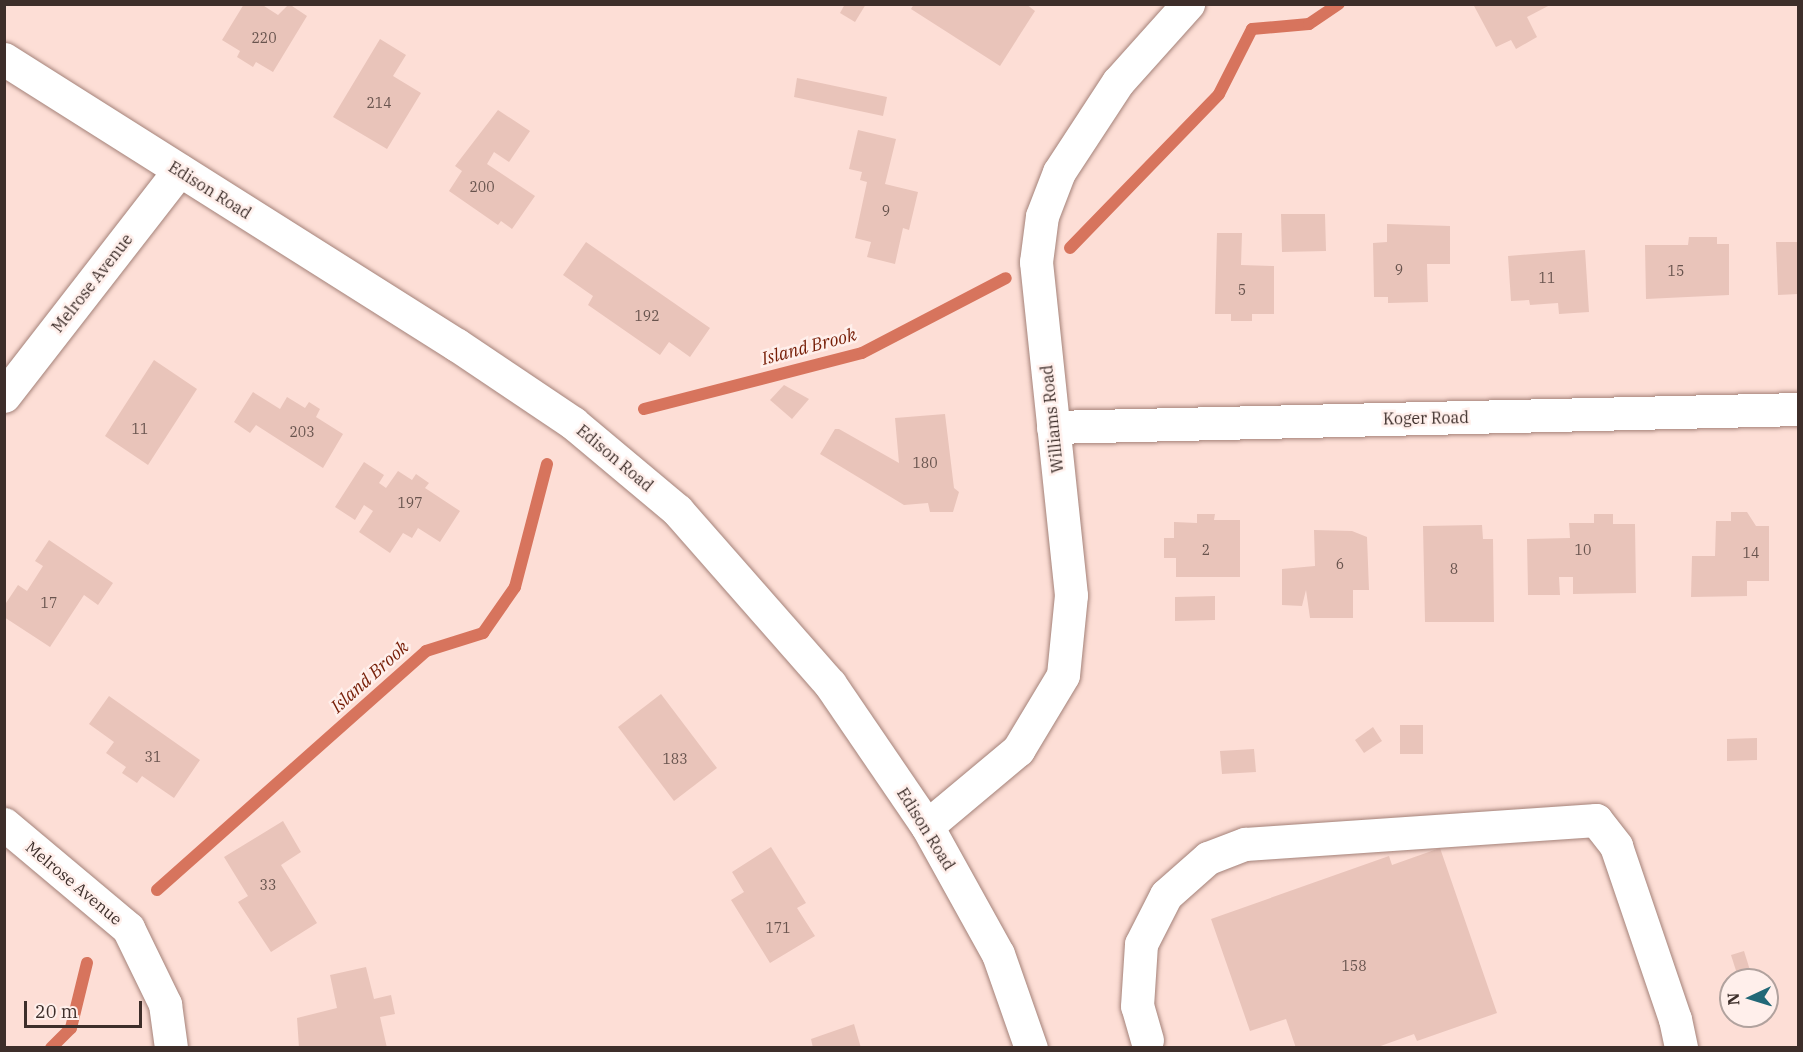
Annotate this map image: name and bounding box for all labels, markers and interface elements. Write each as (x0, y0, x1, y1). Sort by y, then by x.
house number: 220 (251, 30, 277, 46)
house number: 214 (366, 95, 392, 111)
street label: Edison Road (165, 157, 255, 223)
house number: 200 (469, 179, 495, 195)
house number: 9 (882, 203, 890, 219)
street label: Melrose Avenue (48, 230, 136, 336)
house number: 9 (1395, 262, 1403, 278)
house number: 15 (1668, 263, 1684, 279)
house number: 11 (1539, 270, 1555, 286)
house number: 5 (1238, 282, 1246, 298)
house number: 192 (634, 308, 660, 324)
water label: Island Brook (759, 324, 859, 370)
street label: Williams Road (1037, 364, 1067, 474)
street label: Koger Road (1383, 408, 1469, 428)
house number: 11 (132, 421, 148, 437)
street label: Edison Road (573, 421, 657, 495)
house number: 203 (289, 424, 315, 440)
house number: 180 (912, 455, 938, 471)
house number: 197 (397, 495, 423, 511)
house number: 2 (1202, 542, 1210, 558)
house number: 10 (1575, 542, 1591, 558)
house number: 14 (1743, 545, 1759, 561)
house number: 6 (1336, 556, 1344, 572)
house number: 8 (1450, 561, 1458, 577)
house number: 17 (41, 595, 57, 611)
water label: Island Brook (327, 636, 413, 718)
house number: 31 (145, 749, 161, 765)
house number: 183 (662, 751, 688, 767)
street label: Edison Road (893, 784, 959, 874)
street label: Melrose Avenue (22, 837, 126, 929)
house number: 33 (260, 877, 276, 893)
house number: 171 (765, 920, 791, 936)
house number: 158 (1341, 958, 1367, 974)
north arrow (1719, 968, 1779, 1028)
scale bar (27, 989, 146, 1027)
text: N (1723, 992, 1743, 1006)
text: 20 m (35, 1000, 78, 1023)

